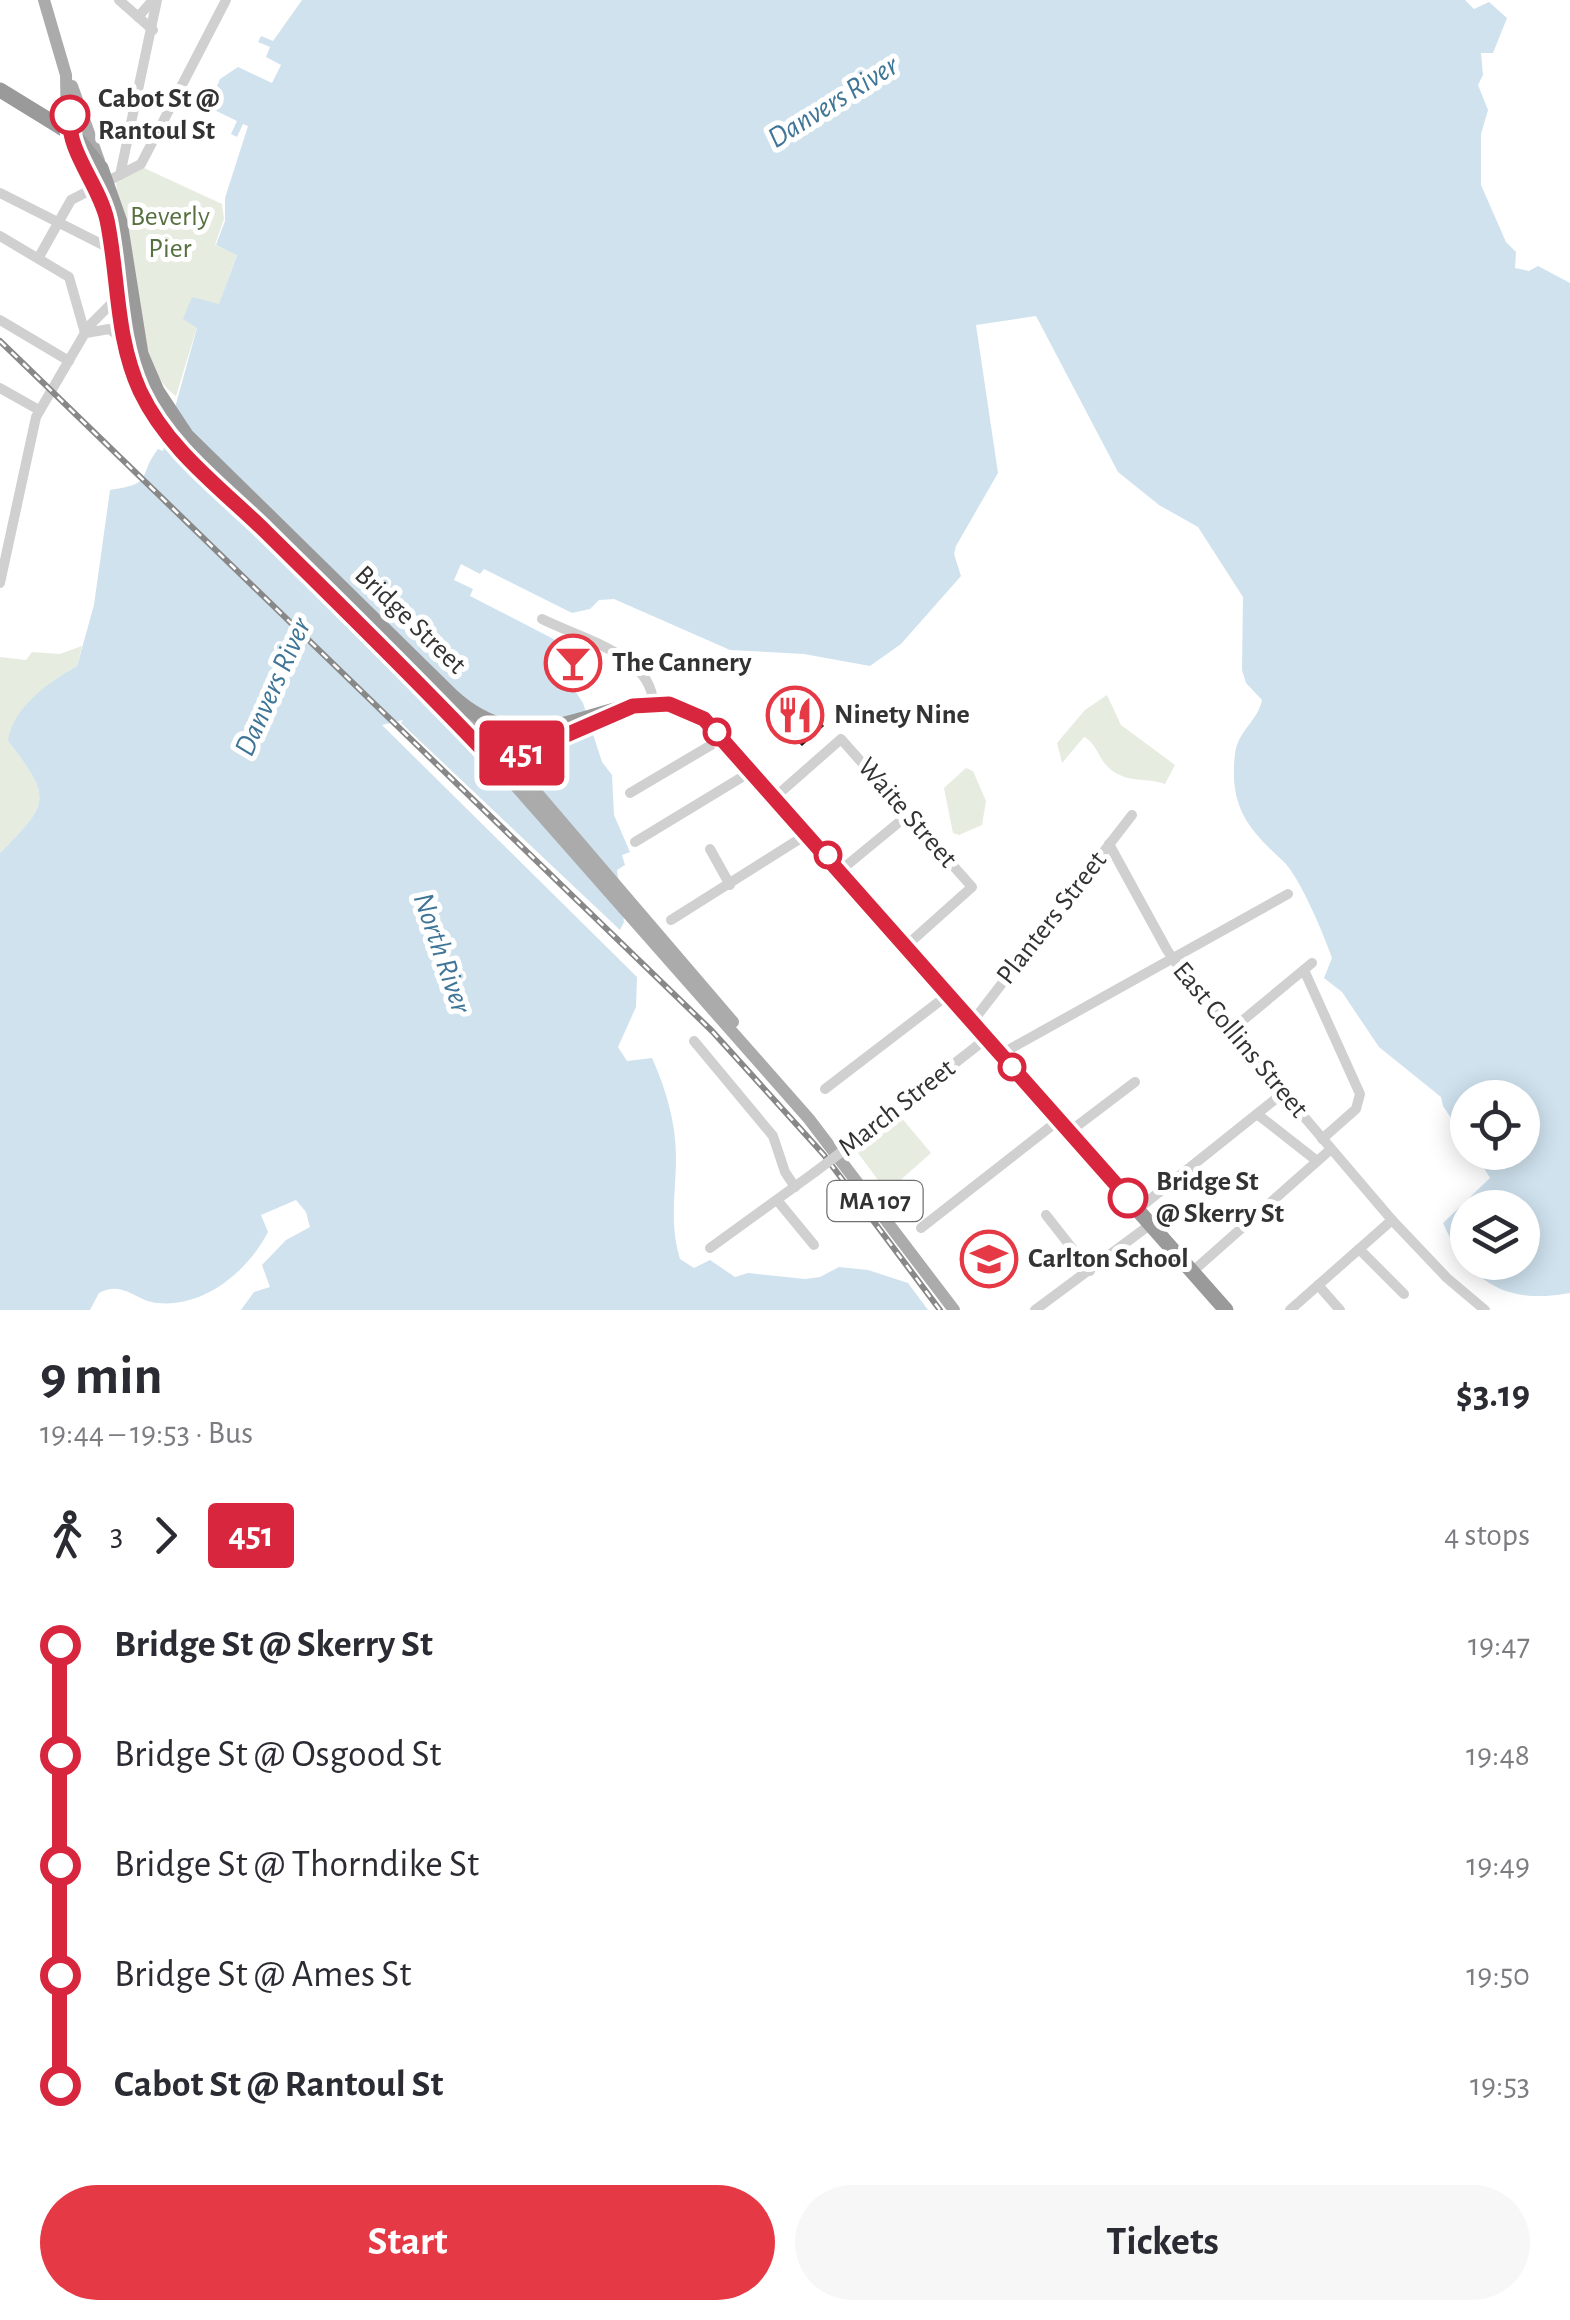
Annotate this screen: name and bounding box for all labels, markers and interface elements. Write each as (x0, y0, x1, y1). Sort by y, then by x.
water label: Danvers River (763, 50, 904, 154)
place label: Cabot St @ Rantoul St (98, 85, 220, 145)
marker: Cabot St @ Rantoul St (51, 96, 89, 134)
park label: Beverly Pier (130, 203, 210, 263)
street label: Bridge Street (349, 561, 471, 679)
water label: Danvers River (229, 613, 317, 760)
bar icon: The Cannery (543, 633, 603, 693)
place label: The Cannery (612, 649, 752, 677)
restaurant icon: Ninety Nine (765, 685, 825, 745)
place label: Ninety Nine (834, 701, 970, 729)
unlabelled marker (704, 719, 730, 745)
line badge: 451 (464, 720, 580, 786)
text: 451 (499, 736, 545, 771)
street label: Waite Street (852, 753, 962, 873)
unlabelled marker (815, 842, 841, 868)
street label: Planters Street (992, 846, 1112, 990)
water label: North River (408, 889, 477, 1018)
street label: East Collins Street (1167, 957, 1313, 1123)
street label: March Street (833, 1054, 961, 1162)
unlabelled marker (999, 1054, 1025, 1080)
map controls (1450, 1080, 1540, 1280)
button: locate (1450, 1080, 1540, 1170)
place label: Bridge St @ Skerry St (1156, 1168, 1285, 1228)
marker: Bridge St @ Skerry St (1109, 1179, 1147, 1217)
road number: MA 107 (828, 1181, 922, 1221)
button: layers (1450, 1190, 1540, 1280)
school or university icon: Carlton School (959, 1229, 1019, 1289)
place label: Carlton School (1028, 1245, 1189, 1273)
text: 9 min (40, 1349, 163, 1404)
text: $3.19 (1456, 1376, 1530, 1414)
text: 19:44 – 19:53 · Bus (40, 1417, 253, 1449)
icon: walk (40, 1508, 95, 1563)
icon: forward (138, 1508, 193, 1563)
text: 451 (228, 1518, 274, 1553)
text: 3 (110, 1519, 123, 1551)
text: 4 stops (1444, 1519, 1530, 1551)
text: Bridge St @ Skerry St (114, 1626, 433, 1664)
text: 19:47 (1468, 1629, 1530, 1661)
text: Bridge St @ Osgood St (114, 1736, 441, 1774)
text: 19:48 (1466, 1739, 1530, 1771)
text: Bridge St @ Thorndike St (114, 1846, 479, 1884)
text: 19:49 (1466, 1849, 1530, 1881)
text: Bridge St @ Ames St (114, 1956, 411, 1994)
text: 19:50 (1466, 1959, 1530, 1991)
text: Cabot St @ Rantoul St (114, 2066, 443, 2104)
text: 19:53 (1470, 2069, 1530, 2101)
button: Start (40, 2185, 775, 2300)
button: Tickets (795, 2185, 1530, 2300)

